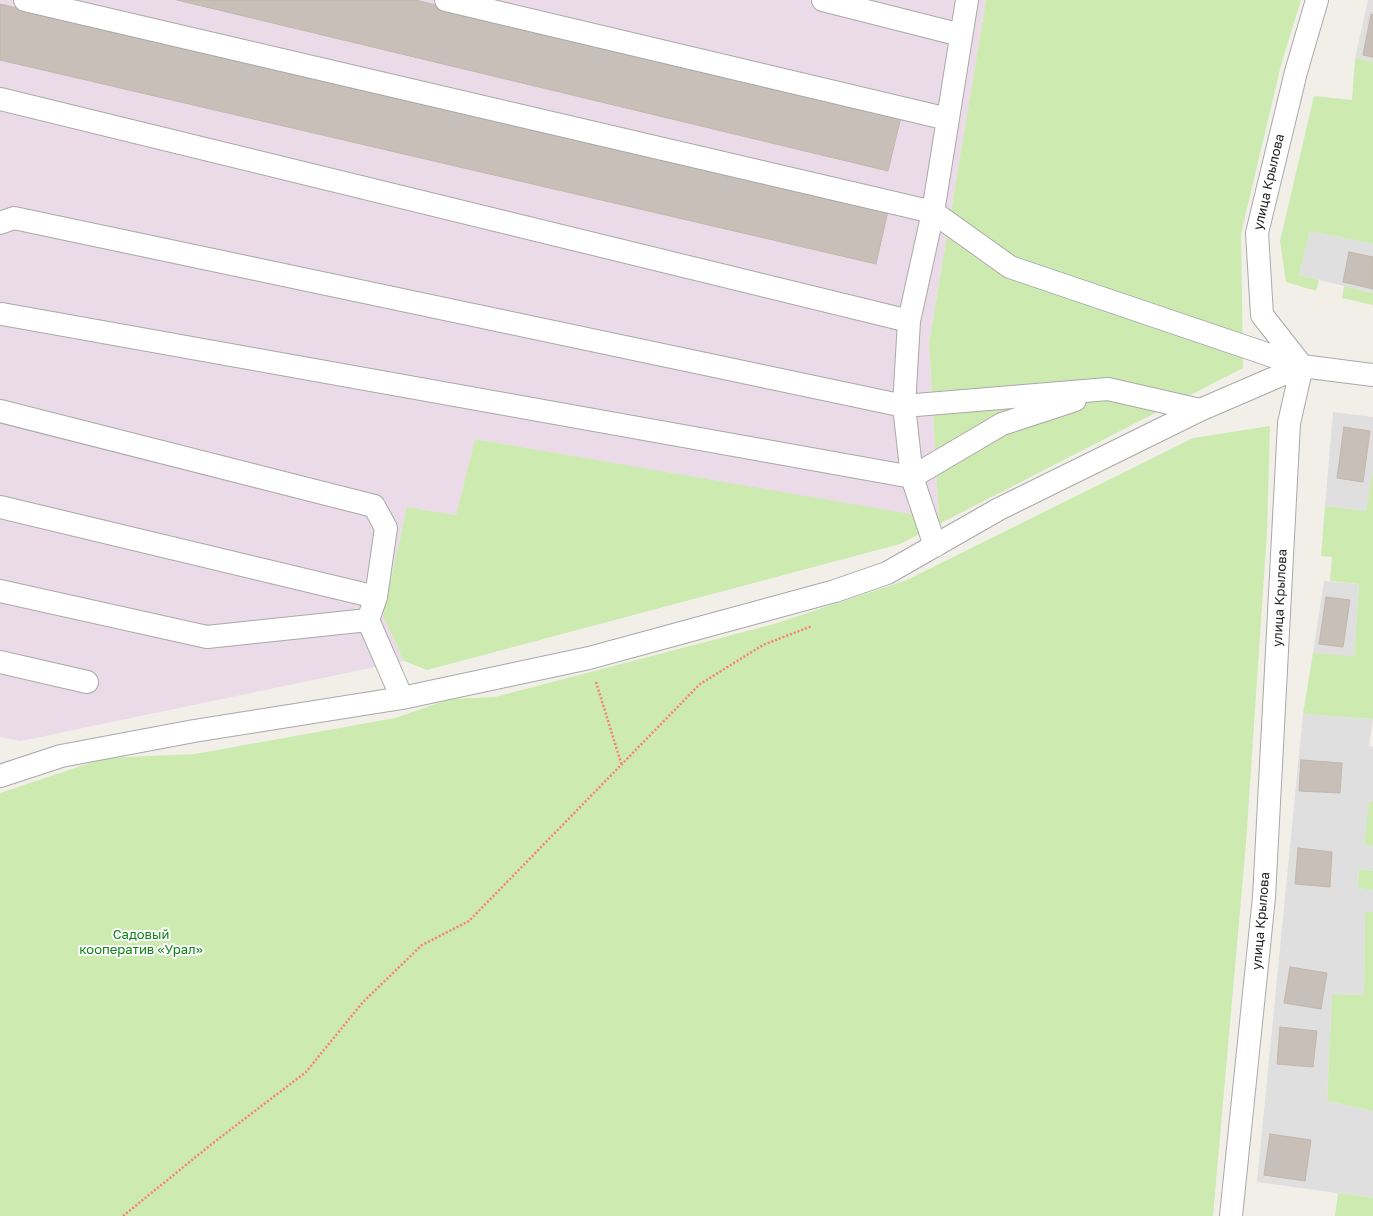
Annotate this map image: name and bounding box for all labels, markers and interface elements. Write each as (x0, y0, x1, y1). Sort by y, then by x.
street label: улица Крылова (1250, 132, 1288, 232)
street label: улица Крылова (1270, 549, 1290, 647)
street label: улица Крылова (1249, 871, 1273, 971)
park label: Садовый кооператив «Урал» (79, 927, 203, 958)

